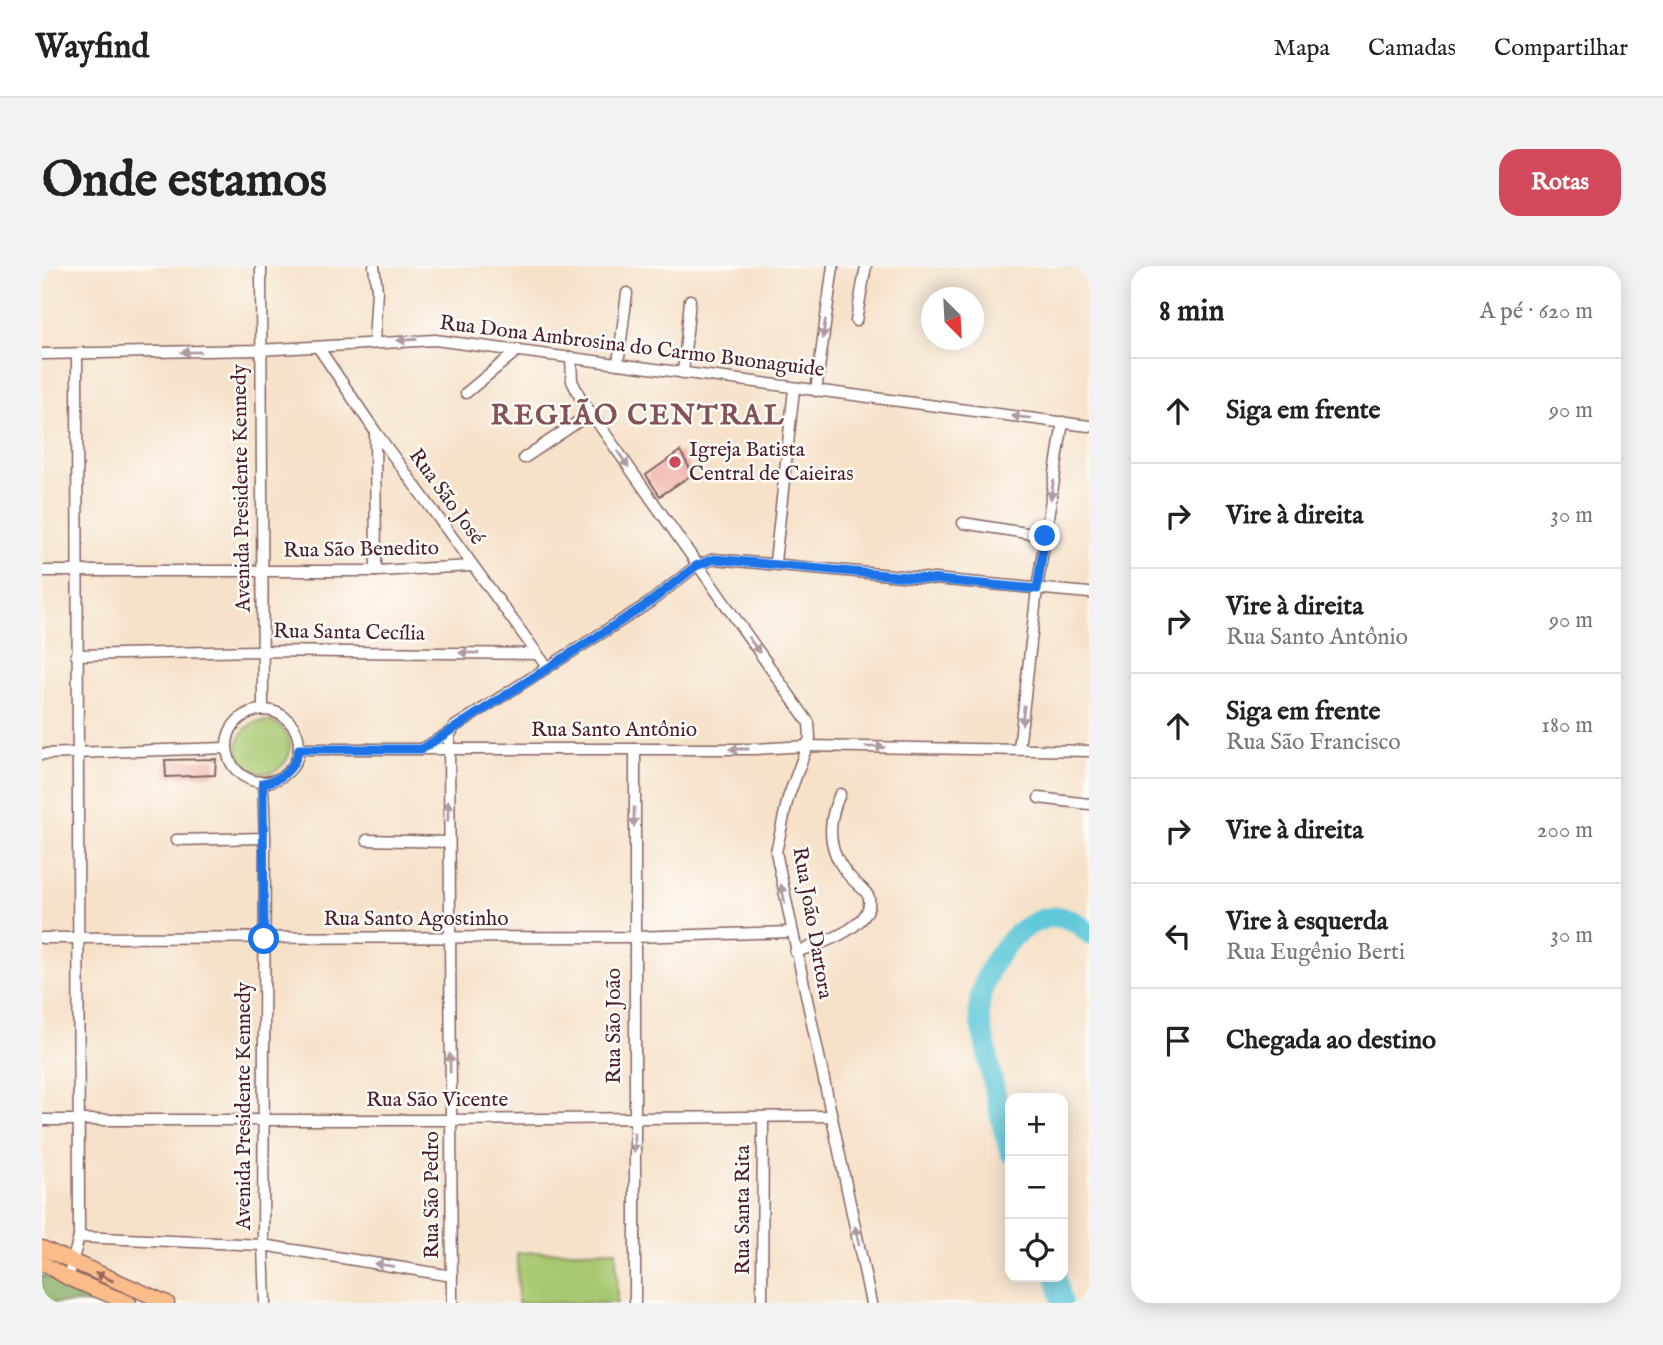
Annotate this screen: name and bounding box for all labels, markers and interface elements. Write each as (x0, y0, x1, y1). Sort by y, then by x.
text: Wayfind (35, 27, 149, 69)
text: Mapa (1274, 33, 1330, 64)
text: Camadas (1368, 33, 1456, 64)
text: Compartilhar (1494, 33, 1628, 64)
button: Rotas (1499, 149, 1621, 216)
text: Onde estamos (42, 151, 327, 213)
north arrow (921, 287, 984, 350)
text: 8 min (1159, 293, 1225, 331)
text: A pé · 620 m (1480, 297, 1593, 326)
street label: Rua Dona Ambrosina do Carmo Buonaguide (438, 310, 826, 384)
one-way arrow (819, 318, 830, 340)
one-way arrow (396, 335, 418, 346)
one-way arrow (180, 346, 202, 357)
street label: Avenida Presidente Kennedy (226, 363, 258, 613)
icon: ahead (1159, 392, 1197, 430)
text: Siga em frente (1226, 394, 1381, 427)
text: 90 m (1549, 396, 1593, 425)
district label: REGIÃO CENTRAL (491, 398, 785, 434)
one-way arrow (1010, 412, 1032, 423)
place label: Igreja Batista Central de Caieiras (689, 437, 854, 488)
street label: Rua São José (402, 444, 490, 551)
one-way arrow (616, 450, 630, 468)
marker: Igreja Batista Central de Caieiras (667, 454, 683, 470)
one-way arrow (1047, 479, 1058, 501)
icon: right (1159, 497, 1197, 535)
text: Vire à direita (1226, 499, 1363, 532)
text: 30 m (1550, 501, 1593, 530)
route end (1029, 520, 1060, 551)
street label: Rua São Benedito (283, 535, 439, 565)
text: Vire à direita (1226, 590, 1363, 623)
icon: right (1159, 602, 1197, 640)
text: 90 m (1549, 606, 1593, 635)
street label: Rua Santa Cecília (273, 618, 426, 648)
text: Rua Santo Antônio (1226, 623, 1408, 652)
one-way arrow (747, 636, 761, 654)
one-way arrow (458, 647, 480, 659)
text: Siga em frente (1226, 695, 1381, 728)
one-way arrow (1017, 705, 1028, 727)
icon: ahead (1159, 707, 1197, 745)
text: 180 m (1541, 711, 1593, 740)
street label: Rua Santo Antônio (531, 717, 697, 744)
text: Rua São Francisco (1226, 728, 1401, 757)
one-way arrow (864, 741, 886, 753)
one-way arrow (728, 743, 750, 755)
one-way arrow (442, 800, 454, 822)
one-way arrow (628, 807, 640, 829)
icon: right (1159, 812, 1197, 850)
text: Vire à direita (1226, 814, 1363, 847)
text: 200 m (1537, 816, 1593, 845)
street label: Rua João Dartora (785, 845, 839, 1002)
one-way arrow (777, 883, 788, 905)
text: Vire à esquerda (1226, 905, 1388, 938)
street label: Rua Santo Agostinho (323, 906, 509, 933)
icon: left (1159, 917, 1197, 955)
text: 30 m (1550, 921, 1593, 950)
route start (248, 923, 279, 954)
text: Rua Eugênio Berti (1226, 938, 1405, 967)
street label: Rua São João (601, 968, 628, 1084)
street label: Avenida Presidente Kennedy (231, 981, 258, 1231)
icon: arrive (1159, 1022, 1197, 1060)
text: Chegada ao destino (1226, 1024, 1436, 1057)
one-way arrow (444, 1052, 456, 1074)
street label: Rua São Vicente (366, 1087, 508, 1114)
map controls (1005, 1093, 1068, 1282)
button: + (1005, 1093, 1068, 1156)
street label: Rua São Pedro (419, 1131, 446, 1259)
one-way arrow (628, 1132, 640, 1154)
street label: Rua Santa Rita (730, 1144, 757, 1275)
button: − (1005, 1156, 1068, 1219)
button: locate (1005, 1219, 1068, 1282)
one-way arrow (852, 1225, 863, 1247)
one-way arrow (373, 1259, 395, 1270)
one-way arrow (94, 1271, 114, 1283)

